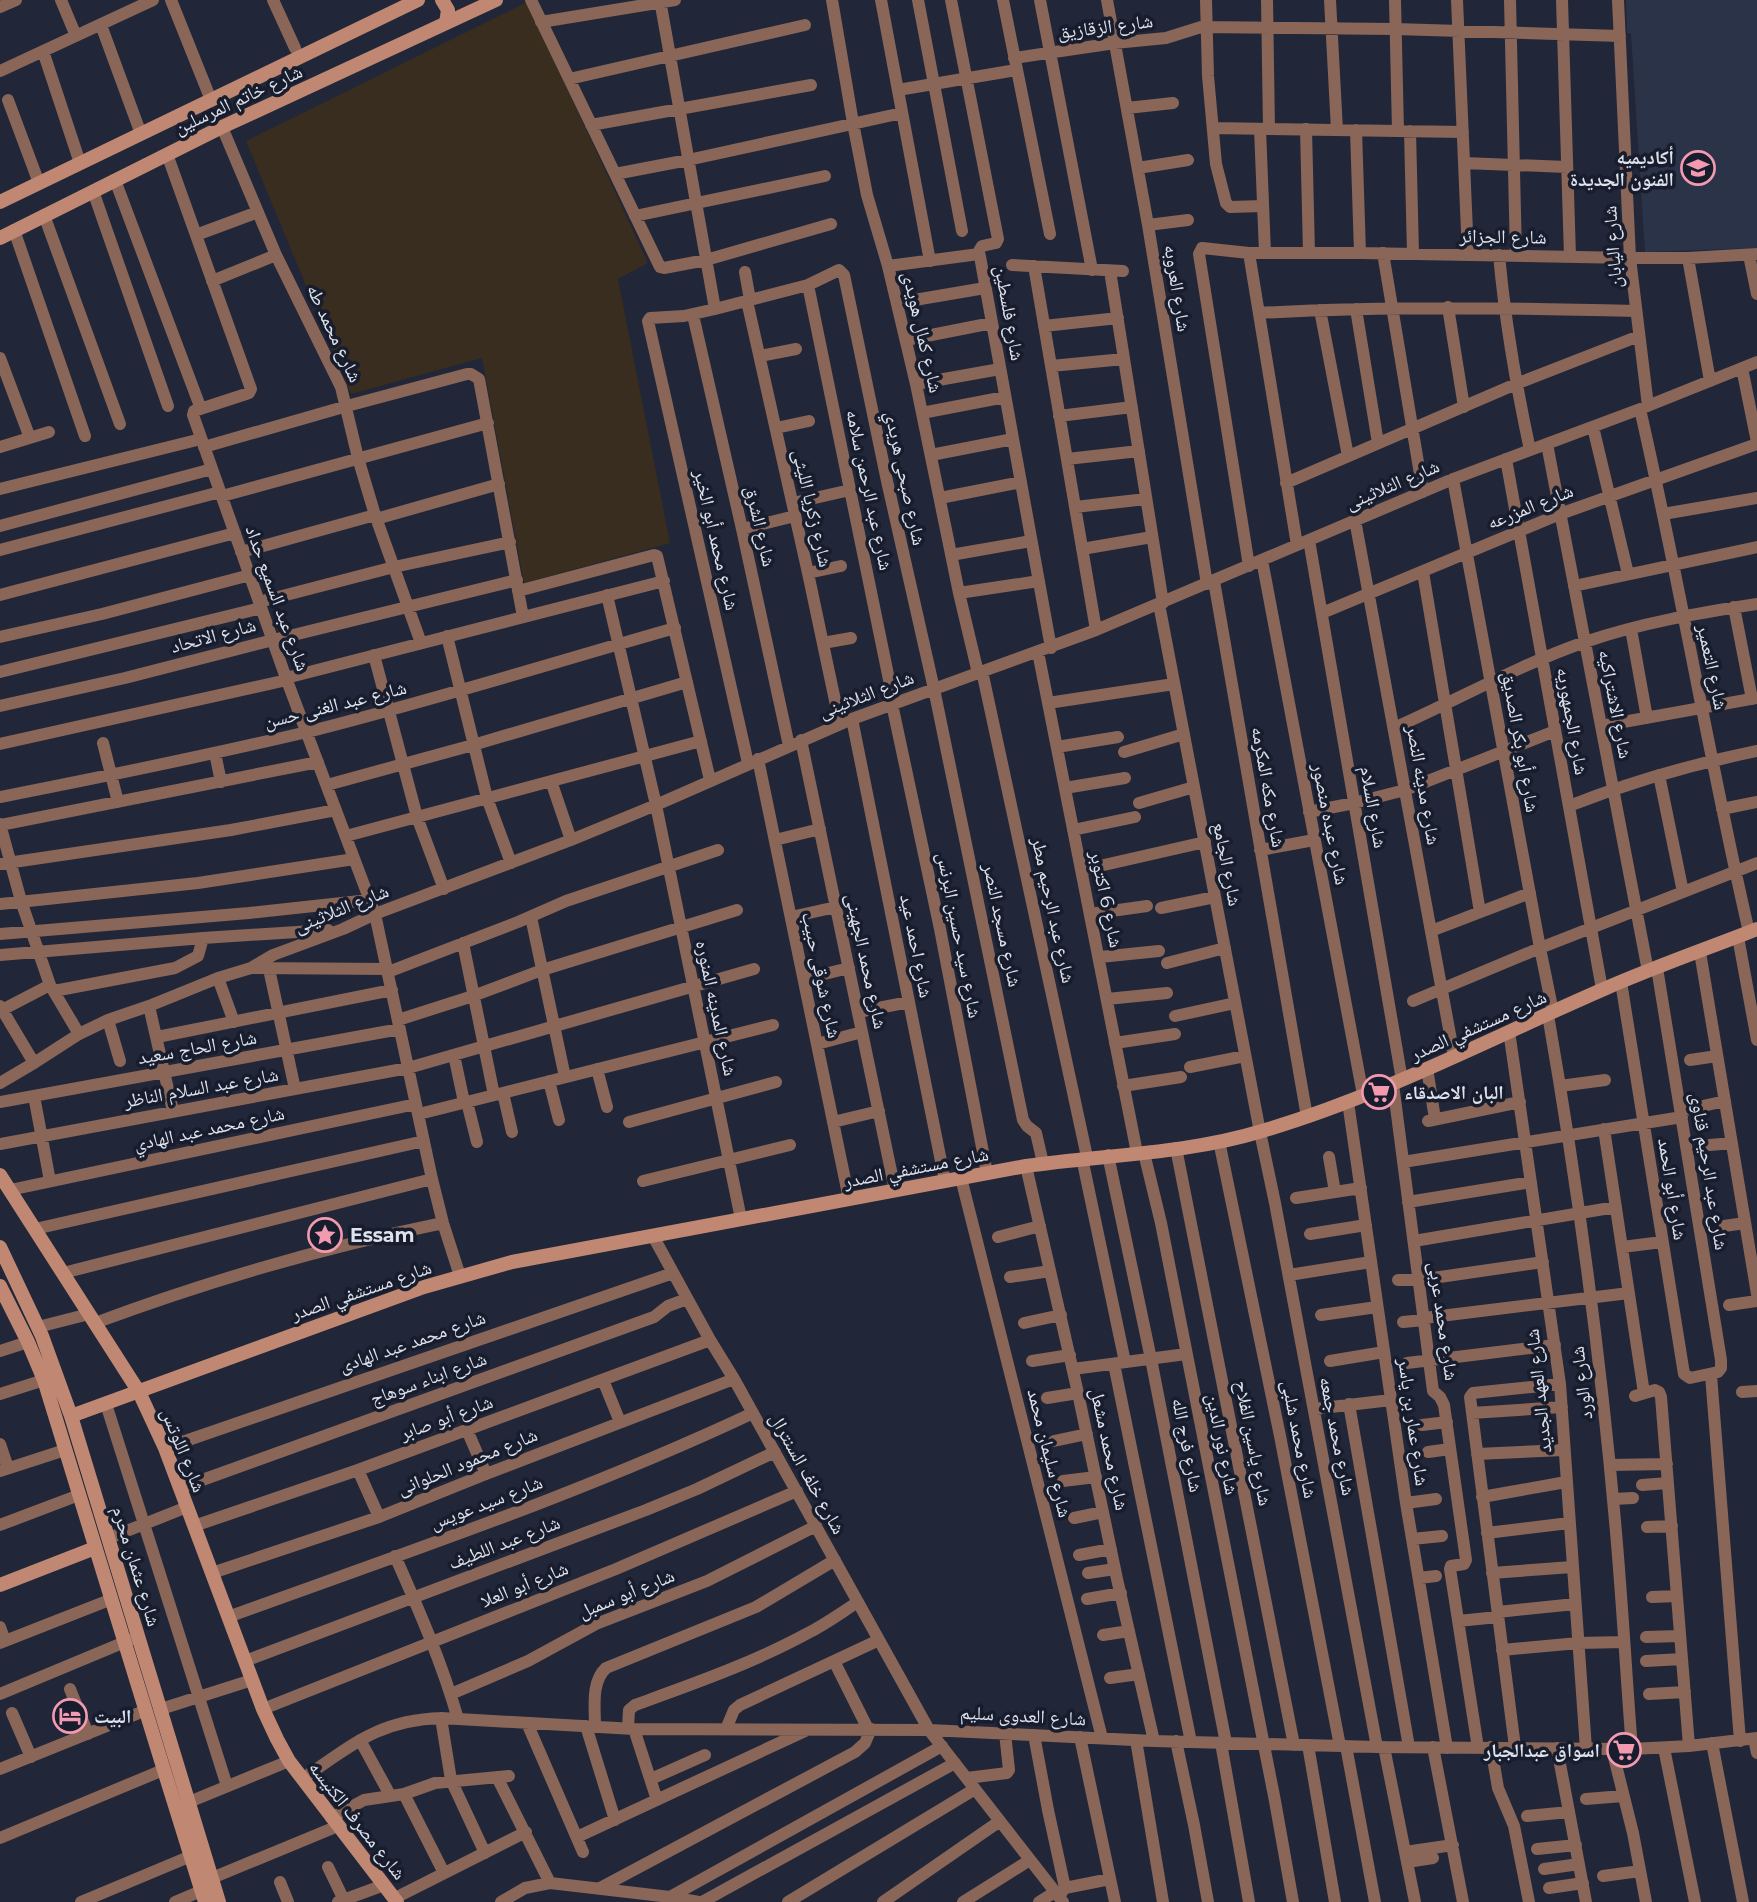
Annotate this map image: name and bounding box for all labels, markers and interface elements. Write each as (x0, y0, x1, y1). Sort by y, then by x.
street label: شارع الزقازيق (1056, 9, 1154, 44)
street label: شارع خاتم المرسلين (170, 60, 306, 140)
place label: أكاديميه الفنون الجديدة (1570, 146, 1674, 191)
school or university icon: أكاديميه الفنون الجديدة (1679, 149, 1717, 187)
street label: شارع اليابان (1598, 205, 1627, 289)
street label: شارع الجزائر (1458, 224, 1547, 249)
street label: شارع العروبه (1159, 243, 1196, 333)
street label: شارع فلسطين (990, 264, 1029, 362)
street label: شارع كمال هويدى (897, 269, 948, 395)
street label: شارع محمد طه (302, 281, 367, 386)
street label: شارع عبد الرحمن سلامه (841, 408, 898, 573)
street label: شارع صبحى هريدي (876, 409, 931, 548)
street label: شارع زكريا الليثى (788, 447, 837, 569)
street label: شارع الثلاثينى (1342, 454, 1443, 515)
street label: شارع محمد أبو الخير (689, 467, 744, 613)
street label: شارع المزرعه (1484, 479, 1577, 534)
street label: شارع الشرق (740, 483, 781, 569)
street label: شارع عبد السميع حداد (240, 522, 315, 675)
street label: شارع الاتحاد (168, 613, 258, 658)
street label: شارع التعمير (1692, 621, 1733, 712)
street label: شارع الاشتراكيه (1594, 648, 1637, 760)
street label: شارع الثلاثينى (815, 666, 917, 723)
street label: شارع الجمهوريه (1552, 666, 1593, 777)
street label: شارع أبو بكر الصديق (1497, 670, 1544, 814)
street label: شارع عبد الغنى حسن (261, 676, 409, 733)
street label: شارع مدينه النصر (1402, 723, 1445, 847)
street label: شارع مكه المكرمه (1247, 725, 1290, 849)
street label: شارع عبده منصور (1307, 760, 1354, 887)
street label: شارع السلام (1353, 764, 1392, 850)
street label: شارع الجامع (1207, 820, 1247, 908)
street label: شارع عبد الرحيم مطر (1026, 834, 1080, 985)
street label: شارع 6 اكتوبر (1085, 847, 1128, 950)
street label: شارع سيد حسين البرنس (932, 850, 987, 1020)
street label: شارع مسجد النصر (978, 860, 1027, 989)
street label: شارع الثلاثينى (290, 879, 392, 938)
street label: شارع محمد الجهينى (841, 891, 892, 1031)
street label: شارع احمد عيد (895, 892, 938, 1000)
street label: شارع شوقى حبيب (797, 910, 846, 1040)
street label: شارع المدينه المنوره (691, 938, 742, 1078)
street label: شارع مستشفي الصدر (1406, 985, 1552, 1070)
street label: شارع الحاج سعيد (136, 1026, 258, 1069)
street label: شارع عبد السلام الناظر (121, 1063, 280, 1115)
supermarket icon: البان الاصدقاء (1360, 1073, 1398, 1111)
place label: البان الاصدقاء (1404, 1081, 1504, 1104)
street label: شارع عبد الرحيم قناوى (1685, 1091, 1733, 1252)
street label: شارع محمد عبد الهادي (132, 1101, 287, 1159)
street label: شارع أبو الحمد (1653, 1137, 1692, 1242)
street label: شارع مستشفي الصدر (841, 1142, 991, 1197)
place icon: Essam (306, 1216, 344, 1254)
place label: Essam (350, 1224, 415, 1247)
street label: شارع مستشفي الصدر (287, 1256, 436, 1329)
street label: شارع محمد عربى (1424, 1260, 1463, 1382)
street label: شارع محمد عبد الهادى (336, 1306, 489, 1377)
street label: شارع العهد الجديد (1521, 1328, 1556, 1454)
street label: شارع الورد (1566, 1345, 1597, 1421)
street label: شارع ابناء سوهاج (367, 1347, 490, 1410)
street label: شارع عمار بن ياسر (1393, 1356, 1434, 1487)
street label: شارع محمد جمعه (1315, 1375, 1360, 1498)
street label: شارع ياسين الفلاح (1230, 1378, 1277, 1508)
street label: شارع محمد شلبى (1277, 1378, 1322, 1500)
street label: شارع سليمان محمد (1022, 1386, 1077, 1520)
street label: شارع محمد مشعل (1085, 1386, 1134, 1512)
street label: شارع أبو صابر (396, 1390, 496, 1445)
street label: شارع نور الدين (1201, 1391, 1244, 1497)
street label: شارع فرج الله (1167, 1396, 1208, 1494)
street label: شارع اللوتس (156, 1405, 211, 1496)
street label: شارع خلف السنترال (765, 1408, 850, 1538)
street label: شارع محمود الحلوانى (394, 1423, 541, 1500)
street label: شارع سيد عويس (427, 1470, 546, 1534)
street label: شارع عثمان محرم (105, 1503, 166, 1630)
street label: شارع عبد اللطيف (445, 1511, 563, 1574)
street label: شارع أبو العلا (477, 1556, 571, 1612)
street label: شارع أبو سمبل (575, 1564, 678, 1623)
hotel icon: البيت (51, 1697, 89, 1735)
street label: شارع العدوى سليم (959, 1701, 1087, 1731)
place label: البيت (94, 1705, 131, 1728)
supermarket icon: اسواق عبدالجبار (1605, 1731, 1643, 1769)
place label: اسواق عبدالجبار (1483, 1739, 1600, 1762)
street label: شارع مصرف الكنيسه (304, 1756, 411, 1884)

